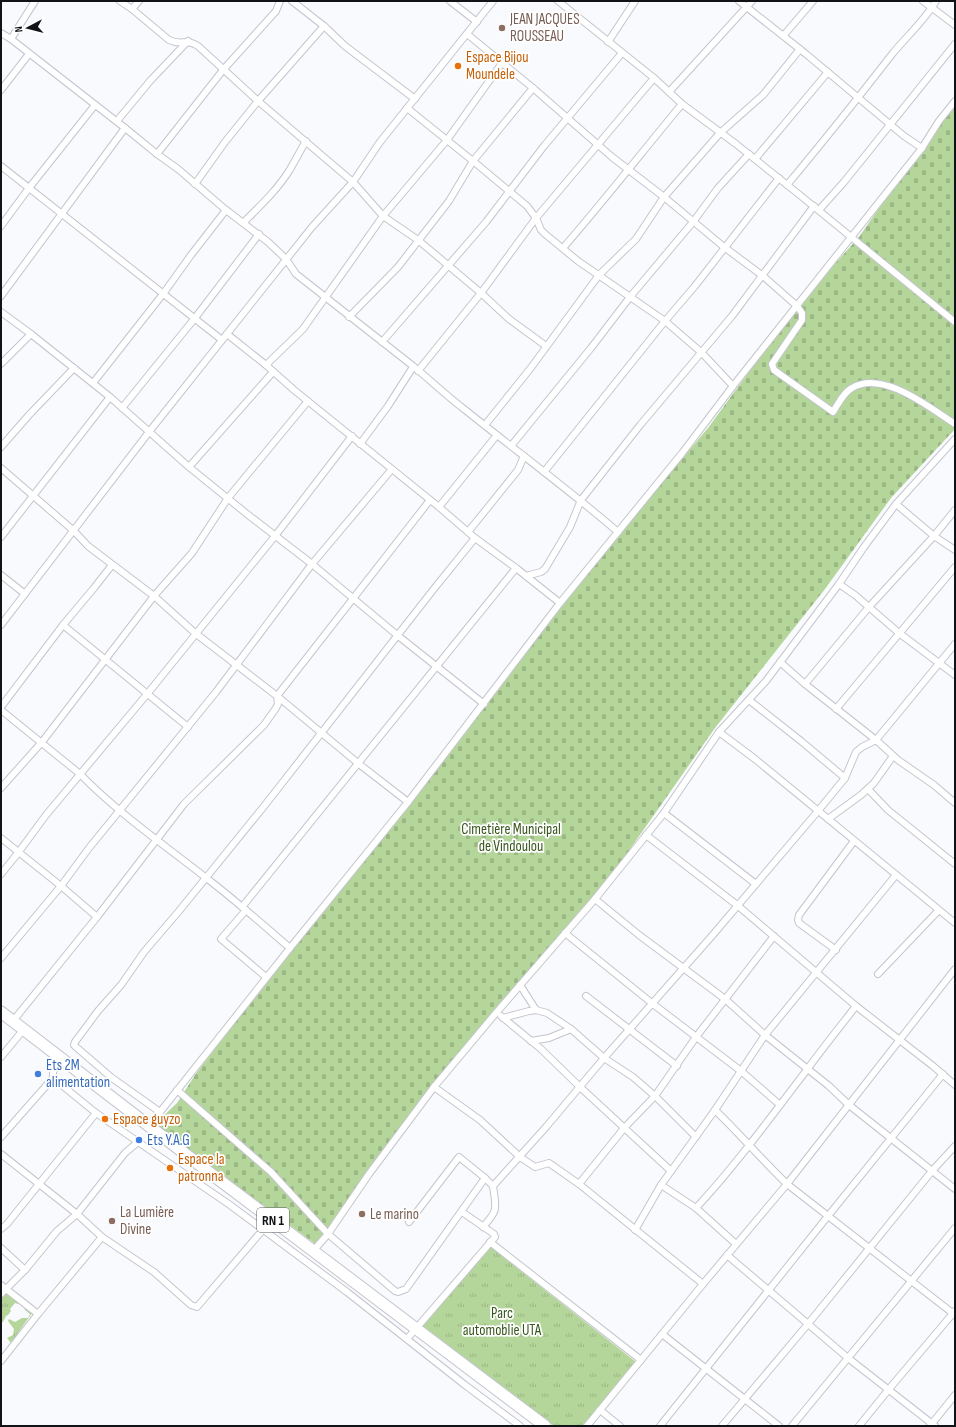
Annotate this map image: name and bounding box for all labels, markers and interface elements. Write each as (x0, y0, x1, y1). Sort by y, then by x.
north arrow (8, 8, 48, 48)
place label: JEAN JACQUES ROUSSEAU (509, 10, 580, 46)
marker: JEAN JACQUES ROUSSEAU (497, 23, 507, 33)
text: N (12, 25, 25, 33)
place label: Espace Bijou Moundele (466, 48, 529, 84)
marker: Espace Bijou Moundele (453, 61, 463, 71)
park label: Cimetière Municipal de Vindoulou (461, 820, 561, 856)
place label: Ets 2M alimentation (46, 1056, 110, 1092)
marker: Ets 2M alimentation (33, 1069, 43, 1079)
place label: Espace guyzo (113, 1110, 180, 1129)
marker: Espace guyzo (100, 1114, 110, 1124)
place label: Ets Y.A.G (147, 1131, 190, 1150)
marker: Ets Y.A.G (134, 1135, 144, 1145)
place label: Espace la patronna (178, 1150, 225, 1186)
marker: Espace la patronna (165, 1163, 175, 1173)
place label: La Lumière Divine (120, 1203, 174, 1239)
place label: Le marino (370, 1205, 419, 1224)
road number: RN 1 (257, 1208, 289, 1232)
marker: Le marino (357, 1209, 367, 1219)
marker: La Lumière Divine (107, 1216, 117, 1226)
park label: Parc automoblie UTA (463, 1304, 542, 1340)

